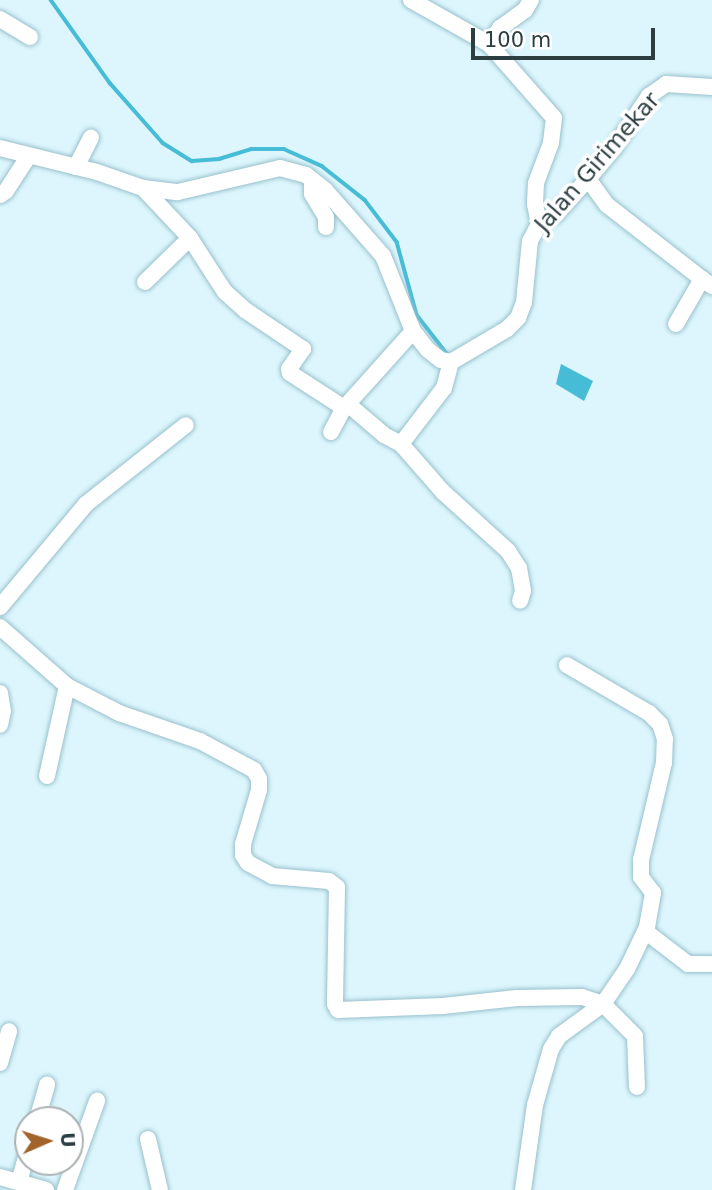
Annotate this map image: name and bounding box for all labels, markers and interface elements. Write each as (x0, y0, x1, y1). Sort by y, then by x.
scale bar (474, 14, 658, 58)
text: 100 m (484, 28, 551, 52)
street label: Jalan Girimekar (529, 86, 665, 238)
north arrow (14, 1106, 84, 1176)
text: U (57, 1132, 79, 1148)

